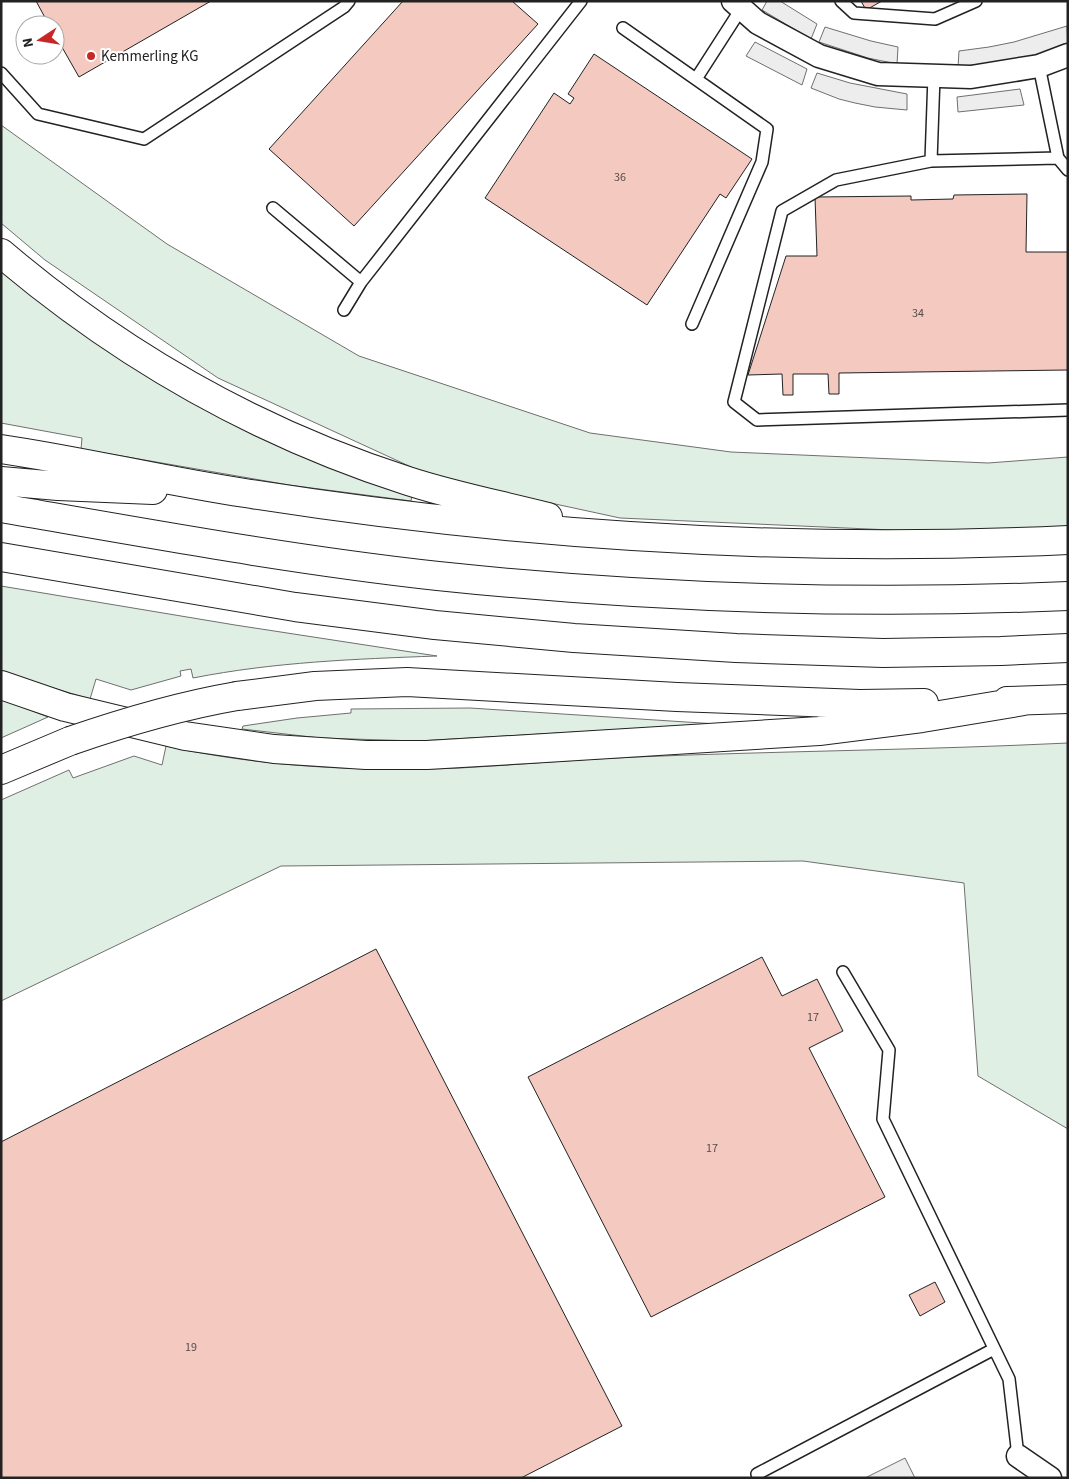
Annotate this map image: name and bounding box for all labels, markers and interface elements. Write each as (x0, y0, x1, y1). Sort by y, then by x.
north arrow (15, 15, 65, 65)
text: N (18, 36, 39, 49)
place label: Kemmerling KG (101, 46, 198, 67)
marker: Kemmerling KG (85, 50, 97, 62)
house number: 36 (614, 169, 626, 186)
house number: 34 (912, 305, 924, 322)
house number: 17 (807, 1009, 819, 1026)
house number: 17 (706, 1140, 718, 1157)
house number: 19 (185, 1339, 197, 1356)

